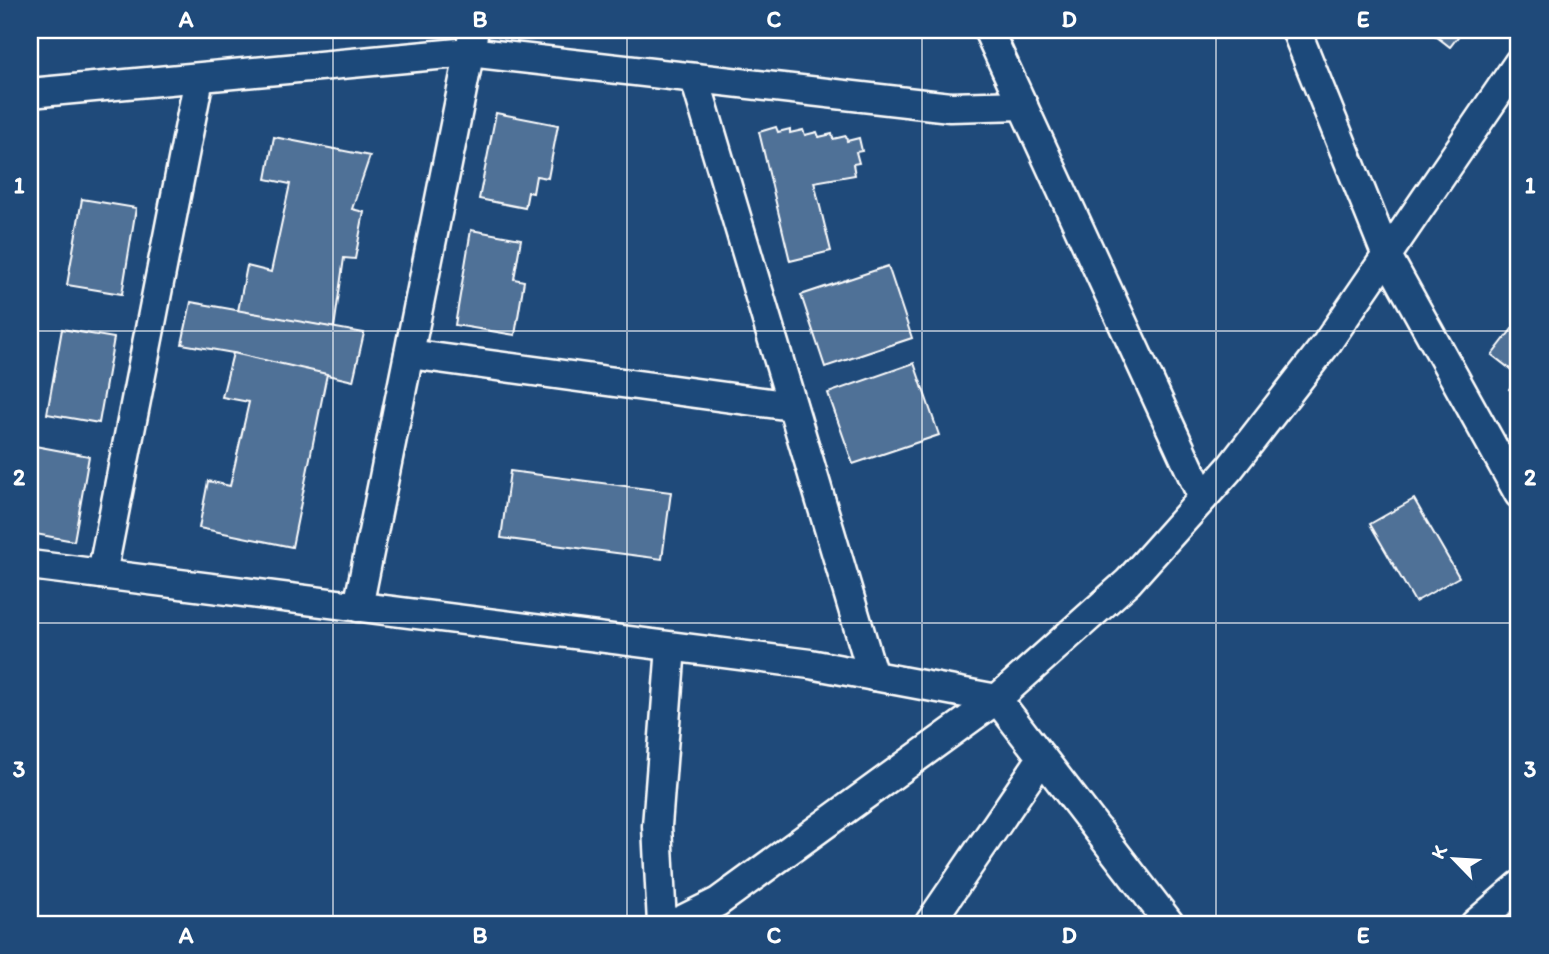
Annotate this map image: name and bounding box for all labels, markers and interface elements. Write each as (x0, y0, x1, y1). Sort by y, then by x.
text: A (178, 5, 194, 33)
text: B (473, 5, 488, 33)
text: C (767, 5, 782, 33)
text: D (1061, 5, 1077, 33)
text: E (1357, 5, 1370, 33)
text: 1 (14, 171, 25, 199)
text: 1 (1525, 171, 1536, 199)
text: 2 (13, 463, 26, 491)
text: 2 (1524, 463, 1537, 491)
text: 3 (13, 755, 26, 783)
text: 3 (1524, 755, 1537, 783)
north arrow (1420, 824, 1490, 894)
text: K (1426, 841, 1452, 862)
text: A (178, 921, 194, 949)
text: B (473, 921, 488, 949)
text: C (767, 921, 782, 949)
text: D (1061, 921, 1077, 949)
text: E (1357, 921, 1370, 949)

